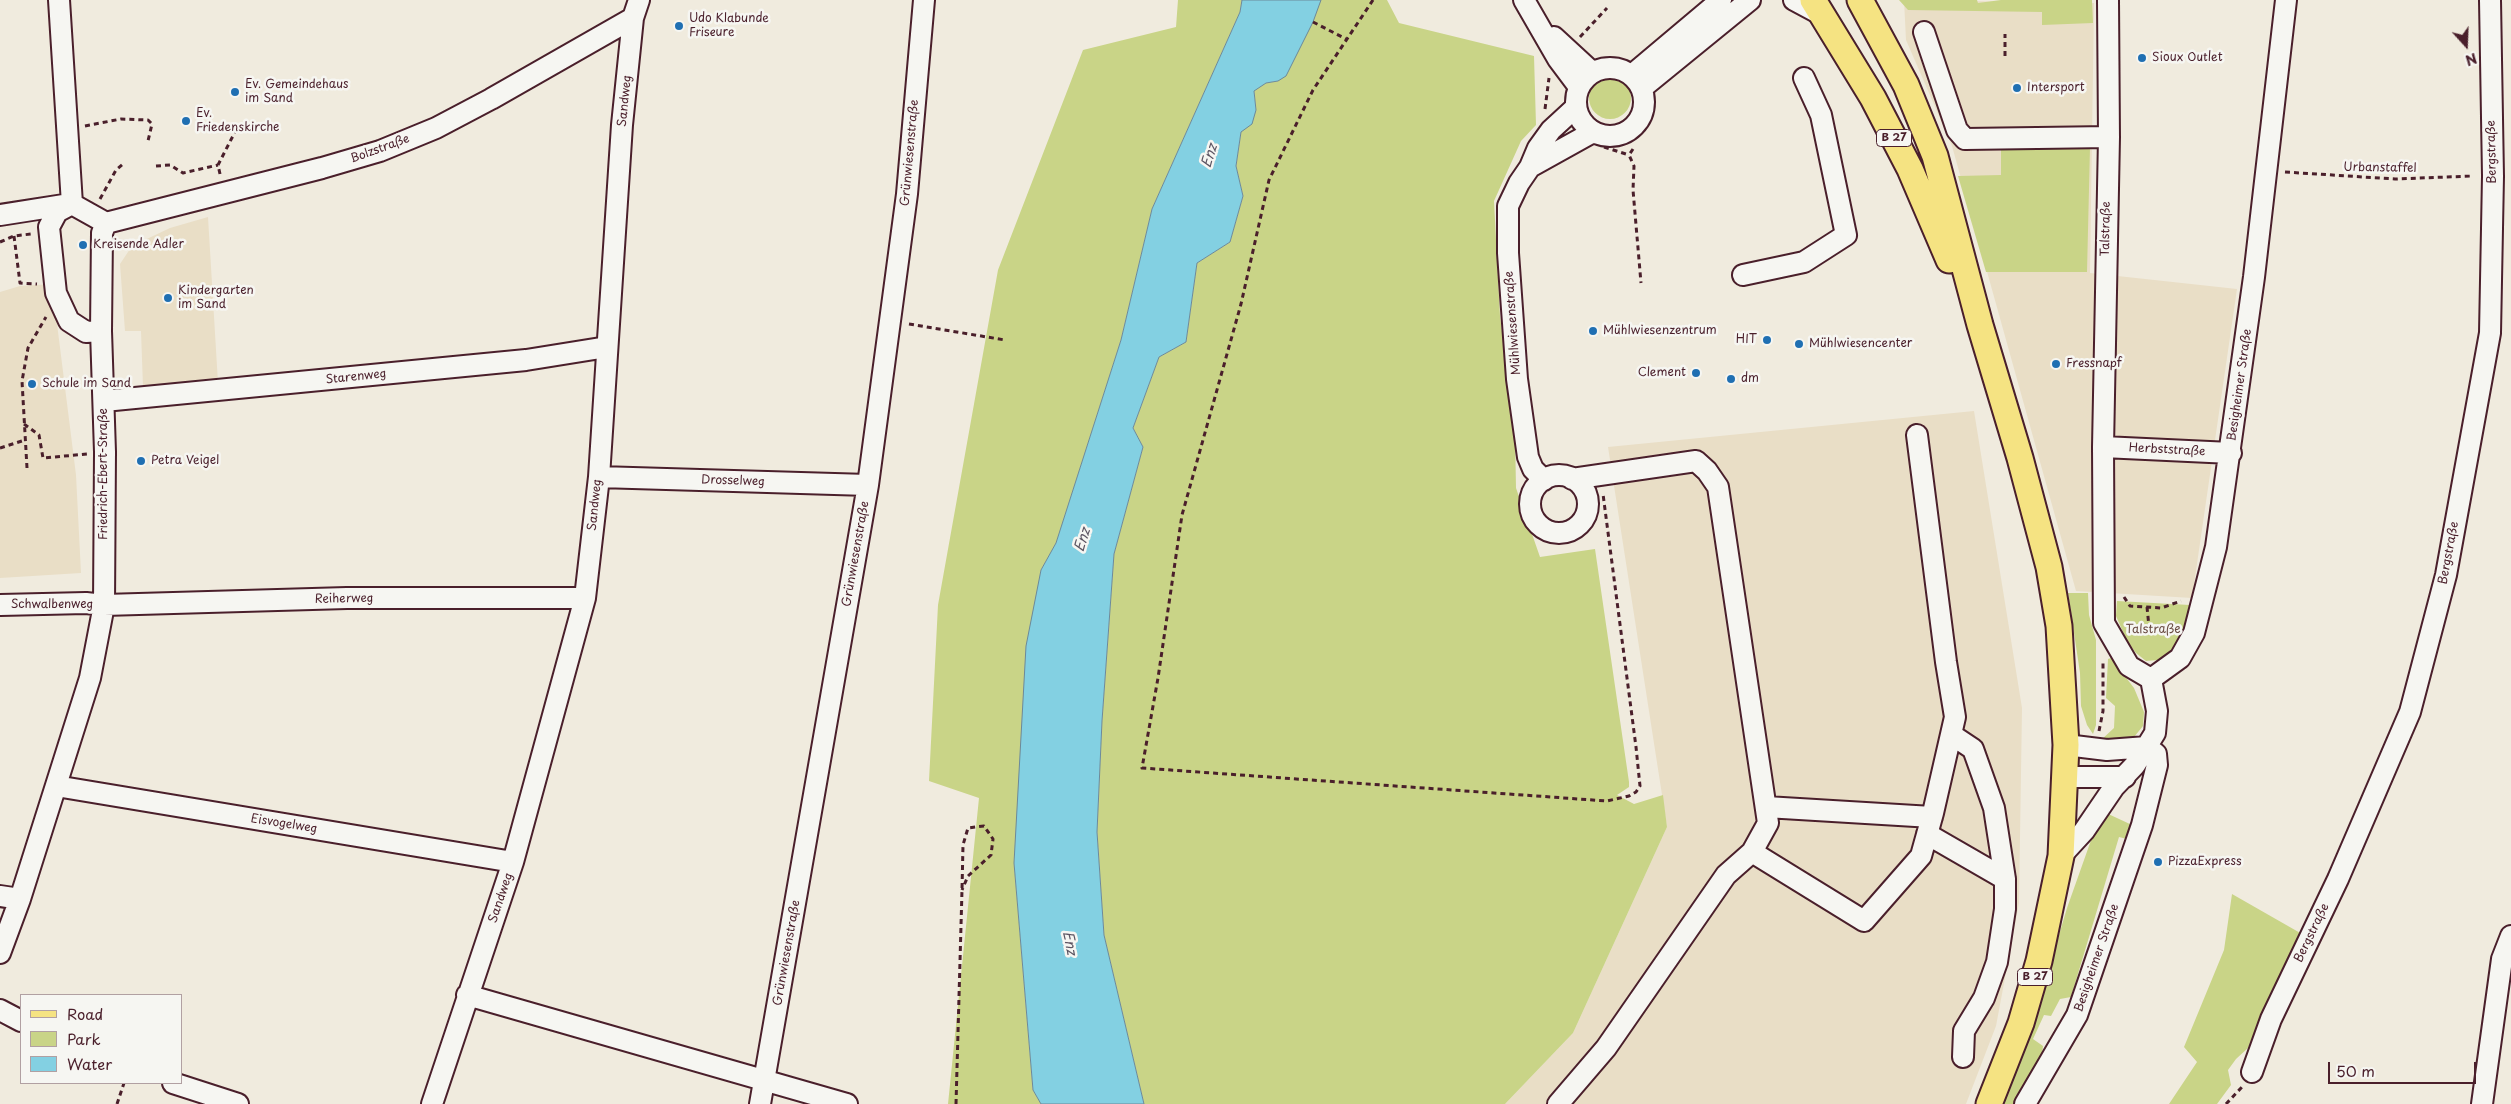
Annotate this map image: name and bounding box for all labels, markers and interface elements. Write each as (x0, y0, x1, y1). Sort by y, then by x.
place label: Udo Klabunde Friseure (689, 12, 769, 40)
marker: Udo Klabunde Friseure (673, 20, 685, 32)
north arrow (2441, 20, 2491, 70)
text: N (2462, 48, 2480, 71)
place label: Sioux Outlet (2152, 51, 2223, 65)
marker: Sioux Outlet (2136, 52, 2148, 64)
street label: Sandweg (615, 74, 635, 128)
place label: Ev. Gemeindehaus im Sand (245, 78, 349, 106)
place label: Intersport (2027, 81, 2085, 95)
marker: Intersport (2011, 82, 2023, 94)
marker: Ev. Gemeindehaus im Sand (229, 86, 241, 98)
street label: Grünwiesenstraße (898, 99, 922, 207)
place label: Ev. Friedenskirche (196, 107, 279, 135)
marker: Ev. Friedenskirche (180, 115, 192, 127)
street label: Bergstraße (2484, 120, 2500, 184)
road number: B 27 (1876, 130, 1912, 146)
street label: Bolzstraße (348, 132, 412, 166)
water label: Enz (1198, 142, 1222, 170)
street label: Urbanstaffel (2343, 160, 2417, 176)
street label: Talstraße (2098, 201, 2114, 257)
place label: Kreisende Adler (93, 238, 184, 252)
marker: Kreisende Adler (77, 239, 89, 251)
street label: Mühlwiesenstraße (1502, 271, 1524, 375)
place label: Kindergarten im Sand (178, 284, 254, 312)
marker: Kindergarten im Sand (162, 292, 174, 304)
place label: Mühlwiesenzentrum (1603, 324, 1717, 338)
marker: Mühlwiesenzentrum (1587, 325, 1599, 337)
street label: Besigheimer Straße (2225, 328, 2255, 442)
place label: HIT (1736, 333, 1757, 347)
marker: HIT (1761, 334, 1773, 346)
place label: Mühlwiesencenter (1809, 337, 1912, 351)
marker: Mühlwiesencenter (1793, 338, 1805, 350)
place label: Fressnapf (2066, 357, 2122, 371)
marker: Fressnapf (2050, 358, 2062, 370)
place label: Clement (1638, 366, 1686, 380)
street label: Starenweg (325, 367, 387, 387)
marker: Clement (1690, 367, 1702, 379)
place label: dm (1741, 372, 1759, 386)
marker: dm (1725, 373, 1737, 385)
place label: Schule im Sand (42, 377, 131, 391)
marker: Schule im Sand (26, 378, 38, 390)
street label: Friedrich-Ebert-Straße (97, 408, 111, 540)
street label: Herbststraße (2128, 441, 2206, 459)
place label: Petra Veigel (151, 454, 219, 468)
marker: Petra Veigel (135, 455, 147, 467)
street label: Drosselweg (701, 473, 765, 489)
street label: Sandweg (585, 478, 605, 532)
street label: Grünwiesenstraße (840, 500, 872, 608)
street label: Bergstraße (2436, 520, 2462, 586)
water label: Enz (1071, 526, 1095, 554)
street label: Reiherweg (314, 591, 374, 607)
street label: Schwalbenweg (11, 598, 93, 612)
park label: Talstraße (2125, 623, 2181, 637)
street label: Eisvogelweg (250, 812, 318, 836)
place label: PizzaExpress (2168, 855, 2242, 869)
marker: PizzaExpress (2152, 856, 2164, 868)
street label: Sandweg (486, 871, 516, 925)
street label: Grünwiesenstraße (771, 899, 803, 1007)
street label: Bergstraße (2292, 901, 2332, 965)
street label: Besigheimer Straße (2072, 902, 2122, 1014)
water label: Enz (1058, 930, 1080, 956)
road number: B 27 (2018, 969, 2052, 986)
legend (20, 994, 182, 1084)
text: Road (67, 1002, 103, 1025)
text: Park (67, 1027, 101, 1050)
text: Water (67, 1052, 112, 1075)
scale bar (2331, 1052, 2478, 1084)
text: 50 m (2336, 1059, 2375, 1082)

